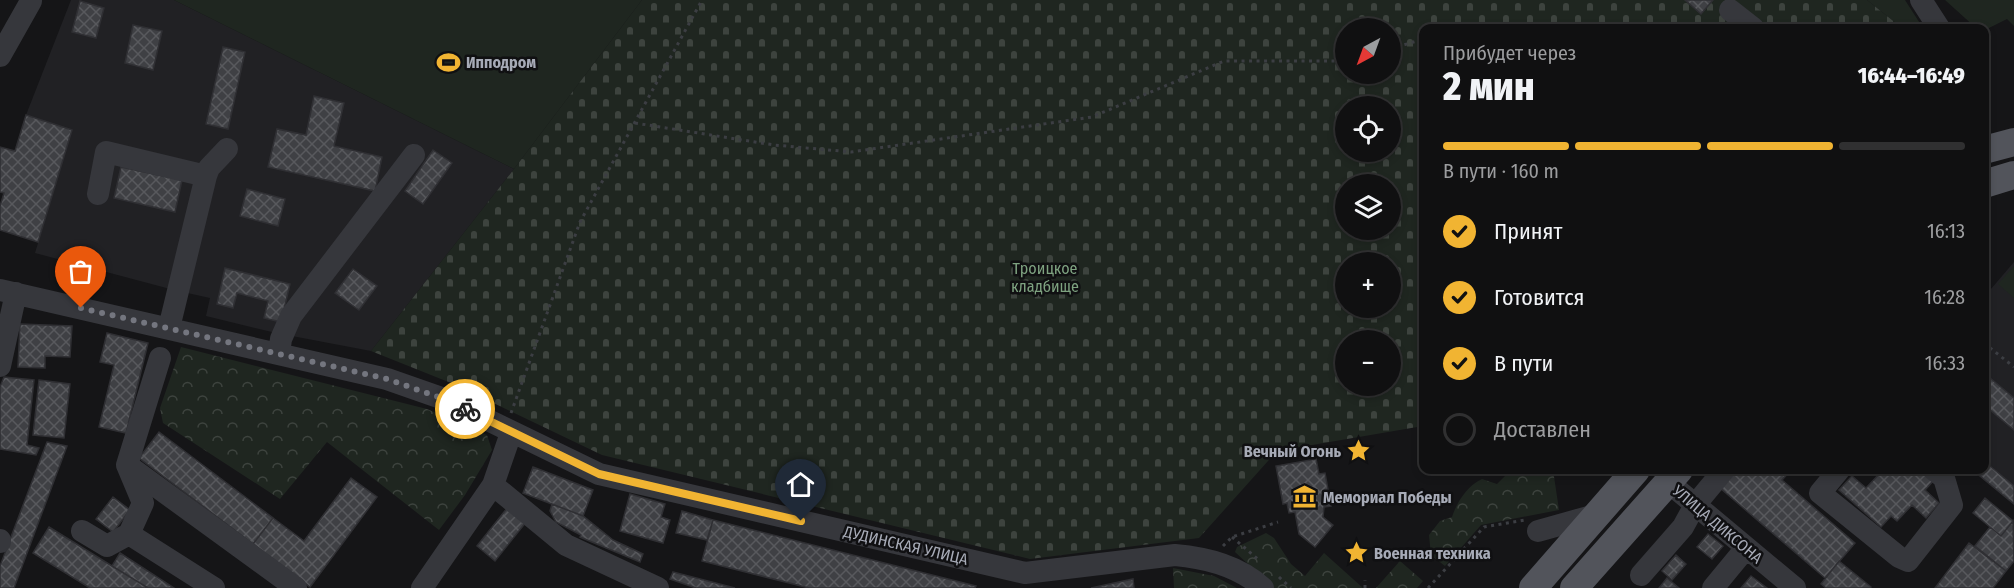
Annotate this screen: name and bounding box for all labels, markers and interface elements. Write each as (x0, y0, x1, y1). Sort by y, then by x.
north arrow (1335, 18, 1401, 84)
map controls (1335, 18, 1401, 396)
text: Прибудет через (1443, 41, 1576, 65)
sports icon: Ипподром (435, 49, 461, 75)
place label: Ипподром (466, 53, 536, 72)
text: 16:44–16:49 (1858, 62, 1965, 89)
text: 2 мин (1443, 64, 1535, 110)
button: locate (1335, 96, 1401, 162)
text: В пути · 160 m (1443, 159, 1559, 183)
button: layers (1335, 174, 1401, 240)
icon: check (1443, 215, 1476, 248)
text: Принят (1494, 218, 1562, 245)
text: 16:13 (1927, 219, 1965, 243)
pin (55, 246, 106, 308)
button: + (1335, 252, 1401, 318)
icon: bag (64, 255, 97, 288)
park label: Троицкое кладбище (1011, 259, 1079, 296)
icon: check (1443, 281, 1476, 314)
text: Готовится (1494, 284, 1585, 311)
text: 16:28 (1924, 285, 1965, 309)
button: − (1335, 330, 1401, 396)
icon: check (1443, 347, 1476, 380)
text: В пути (1494, 350, 1553, 377)
text: 16:33 (1925, 351, 1965, 375)
courier (435, 379, 495, 439)
icon: bike (449, 393, 482, 426)
text: Доставлен (1494, 416, 1591, 443)
place icon: Вечный Огонь (1346, 438, 1372, 464)
place label: Вечный Огонь (1244, 442, 1341, 461)
pin (775, 459, 826, 521)
icon: home (784, 468, 817, 501)
street label: УЛИЦА ДИКСОНА (1668, 481, 1767, 568)
museum icon: Мемориал Победы (1292, 484, 1318, 510)
place label: Мемориал Победы (1323, 488, 1452, 507)
street label: ДУДИНСКАЯ УЛИЦА (841, 522, 970, 569)
place icon: Военная техника (1343, 540, 1369, 566)
place label: Военная техника (1374, 544, 1491, 563)

